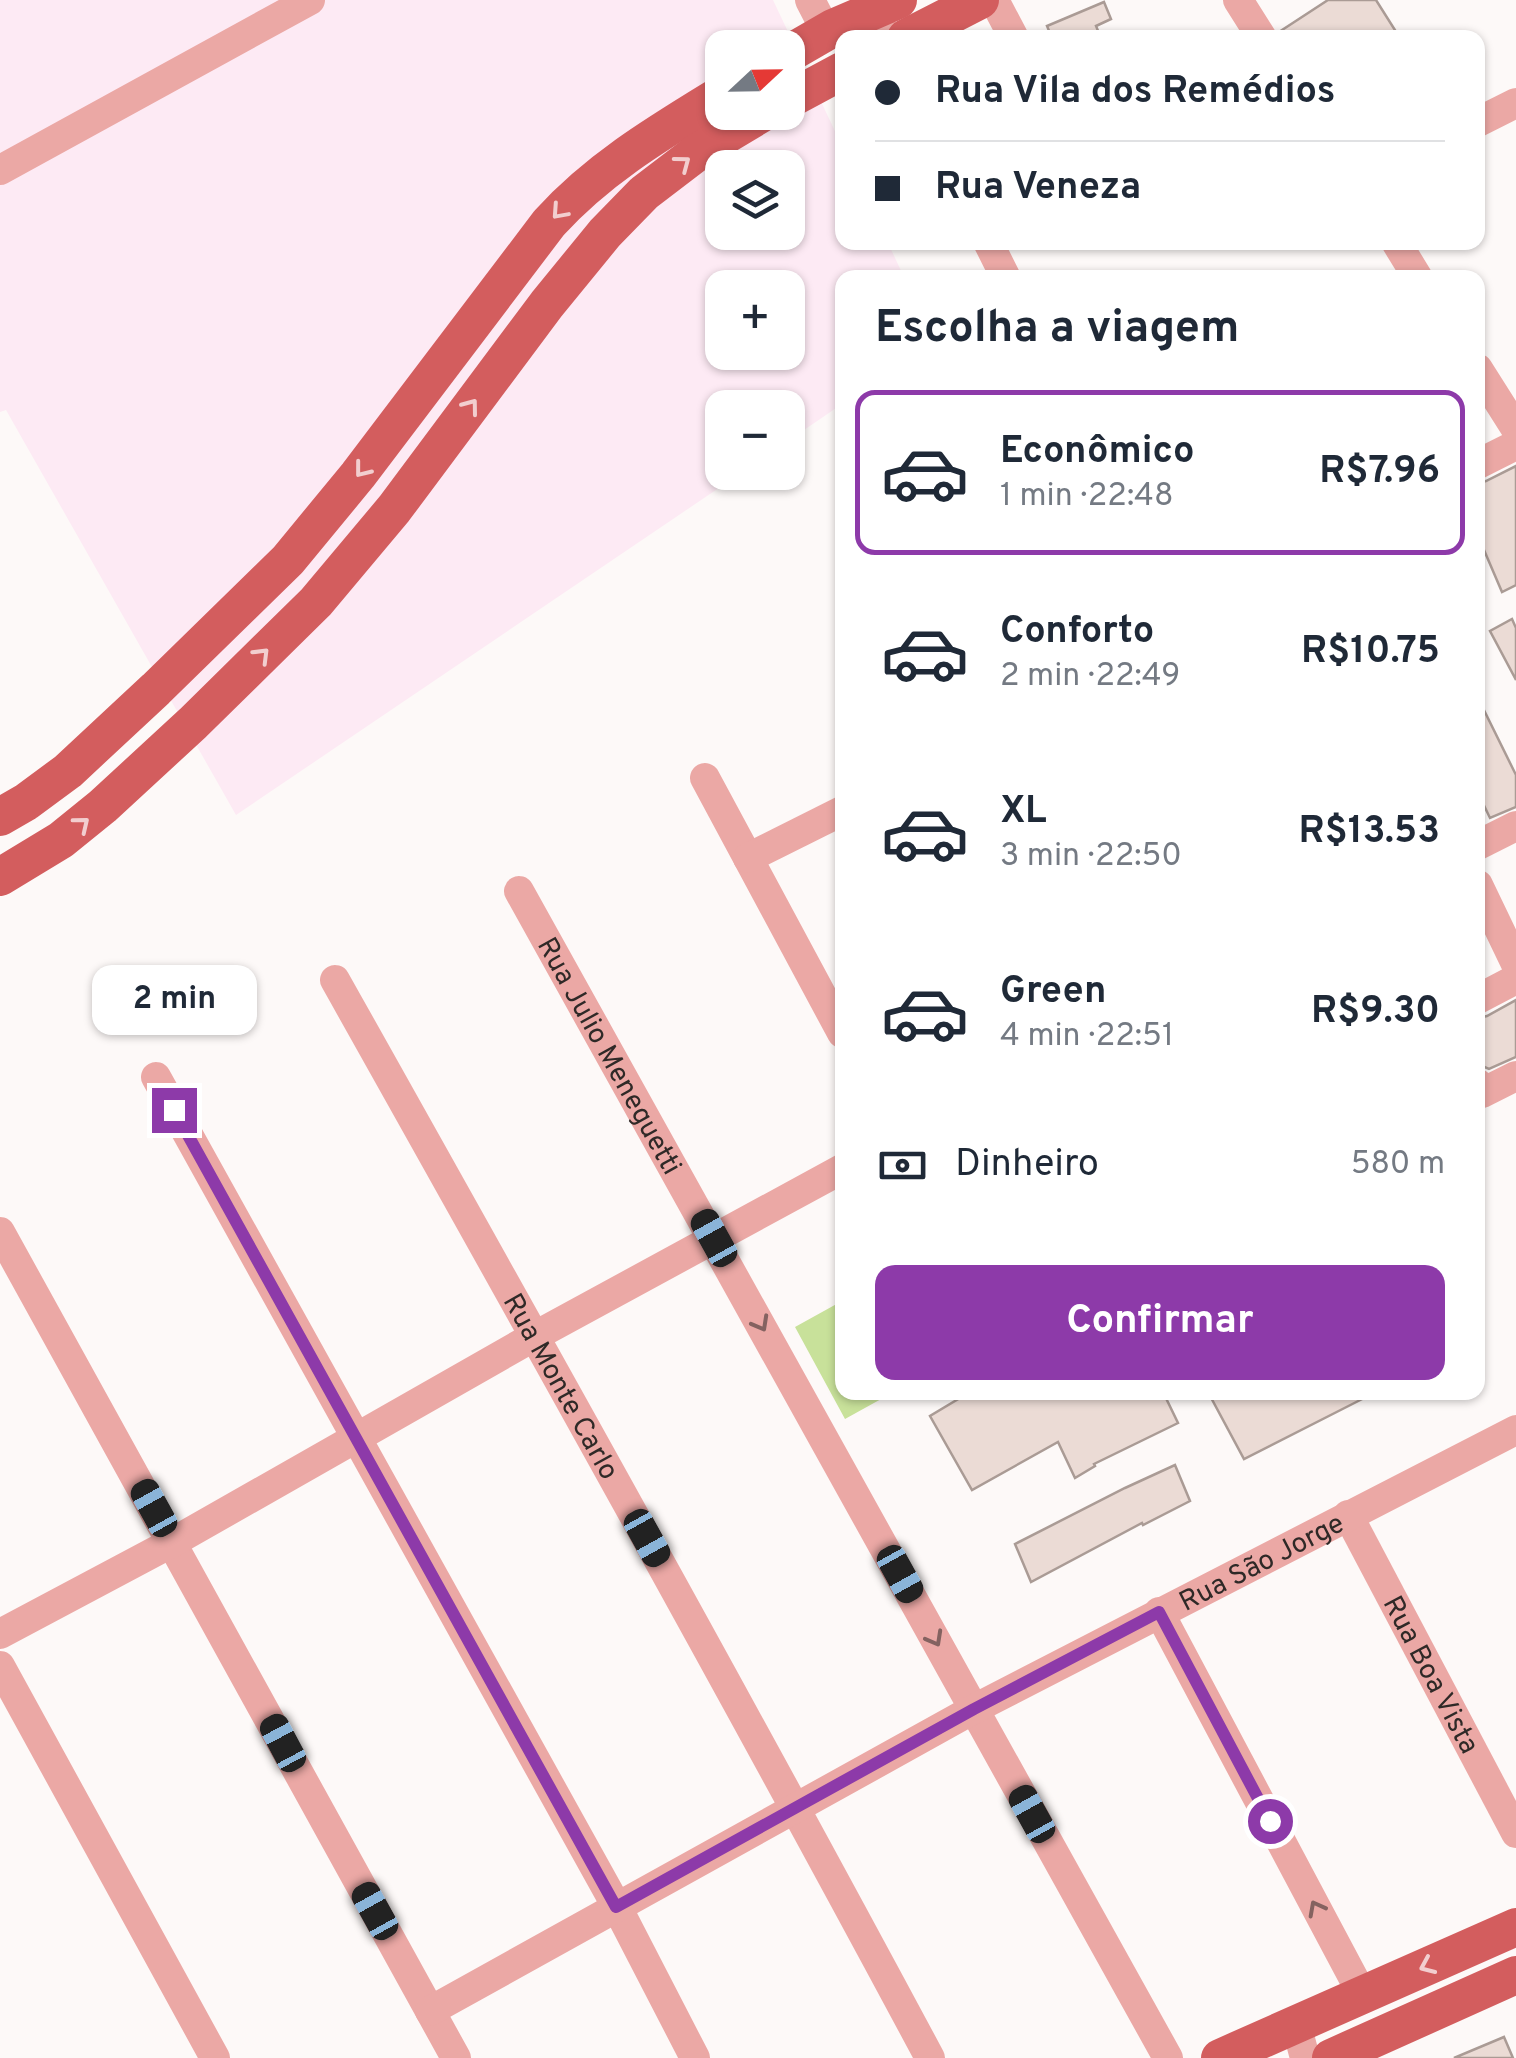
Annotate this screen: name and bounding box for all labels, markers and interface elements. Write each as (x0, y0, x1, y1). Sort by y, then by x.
north arrow (705, 30, 805, 130)
map controls (705, 30, 805, 490)
text: Rua Vila dos Remédios (935, 68, 1335, 117)
button: layers (705, 150, 805, 250)
one-way arrow (672, 157, 690, 174)
text: Rua Veneza (935, 164, 1141, 213)
one-way arrow (553, 200, 571, 219)
button: + (705, 270, 805, 370)
text: Escolha a viagem (875, 301, 1240, 358)
button: − (705, 390, 805, 490)
one-way arrow (459, 399, 476, 417)
icon: car (880, 428, 970, 518)
text: Econômico (1000, 428, 1195, 477)
text: R$7.96 (1319, 448, 1440, 497)
one-way arrow (356, 459, 373, 477)
text: 1 min · 22:48 (1000, 477, 1174, 517)
icon: car (880, 608, 970, 698)
text: Conforto (1000, 608, 1154, 657)
text: R$10.75 (1301, 628, 1440, 677)
one-way arrow (251, 649, 269, 667)
text: 2 min · 22:49 (1000, 657, 1180, 697)
icon: car (880, 788, 970, 878)
text: XL (1000, 788, 1047, 837)
text: R$13.53 (1299, 808, 1440, 857)
one-way arrow (70, 818, 88, 836)
text: 3 min · 22:50 (1000, 837, 1182, 877)
street label: Rua Julio Meneguetti (527, 932, 688, 1182)
callout: 2 min (91, 965, 256, 1035)
icon: car (880, 968, 970, 1058)
text: Green (1000, 968, 1106, 1017)
text: 2 min (133, 980, 216, 1020)
text: R$9.30 (1311, 988, 1440, 1037)
text: 4 min · 22:51 (1000, 1017, 1174, 1057)
route end (152, 1088, 197, 1133)
icon: cash (875, 1138, 930, 1193)
text: Dinheiro (955, 1141, 1099, 1190)
text: 580 m (1351, 1145, 1445, 1185)
car (686, 1204, 742, 1272)
button: Confirmar (875, 1265, 1445, 1380)
street label: Rua Monte Carlo (493, 1288, 626, 1487)
one-way arrow (748, 1313, 768, 1331)
car (126, 1474, 182, 1542)
car (619, 1504, 675, 1572)
street label: Rua São Jorge (1174, 1507, 1351, 1621)
car (872, 1540, 928, 1608)
street label: Rua Boa Vista (1373, 1590, 1486, 1761)
one-way arrow (923, 1628, 943, 1646)
car (256, 1709, 310, 1777)
car (1004, 1780, 1060, 1848)
route start (1248, 1799, 1293, 1844)
car (347, 1877, 403, 1945)
one-way arrow (1309, 1901, 1328, 1919)
one-way arrow (1419, 1954, 1437, 1974)

